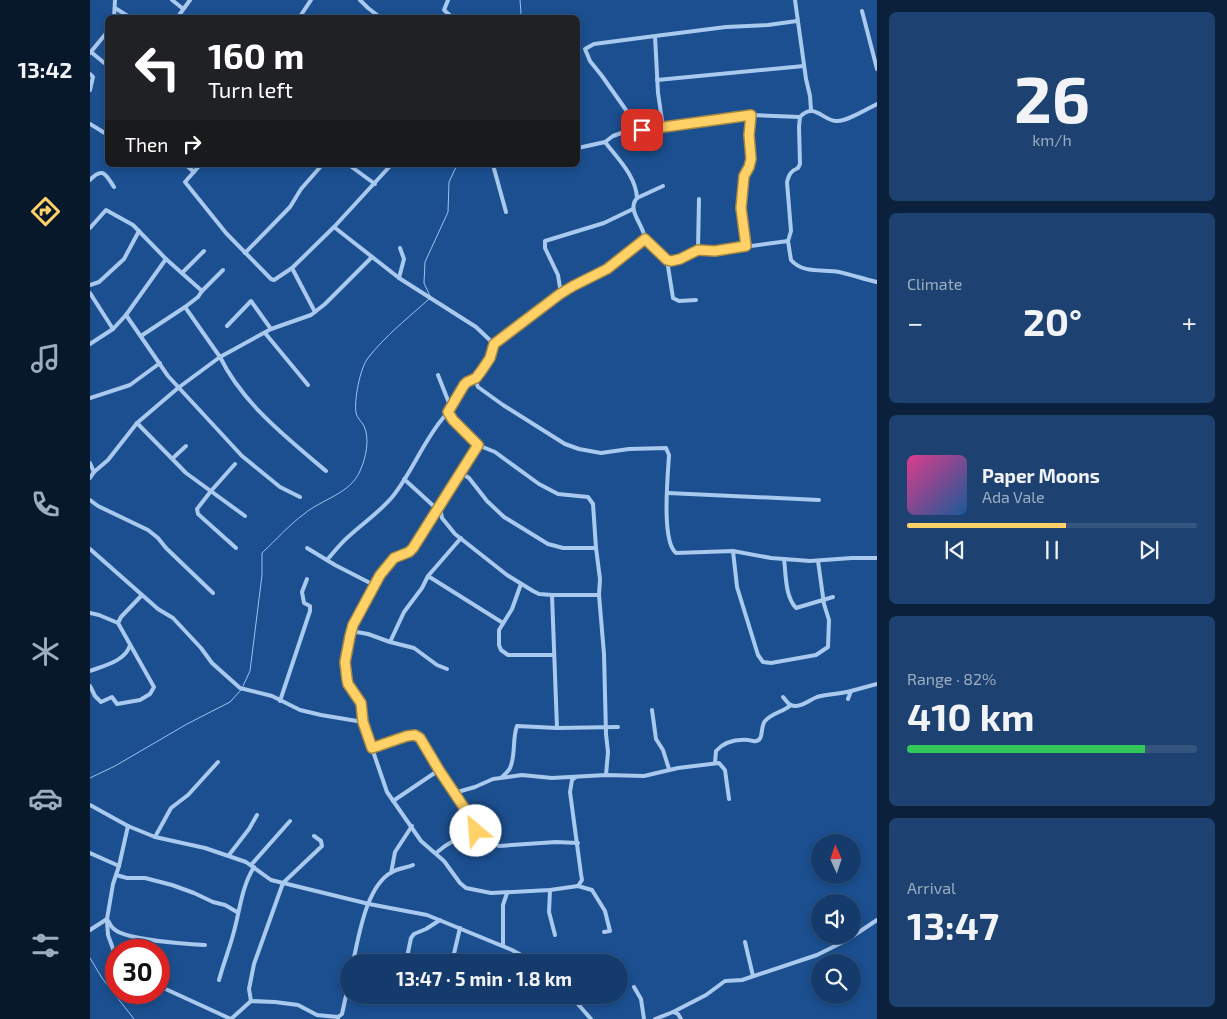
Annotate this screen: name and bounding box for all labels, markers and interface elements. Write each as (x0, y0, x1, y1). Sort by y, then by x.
text: 160 m (208, 34, 304, 76)
icon: left (125, 35, 190, 100)
text: 13:42 (18, 56, 72, 82)
text: 26 (1014, 58, 1090, 136)
text: Turn left (208, 76, 293, 102)
pin (621, 109, 663, 151)
icon: arrive (628, 116, 656, 144)
icon: right (178, 130, 206, 158)
text: km/h (1032, 130, 1072, 149)
text: Then (125, 133, 168, 156)
icon: directions (28, 194, 63, 229)
text: Climate (907, 274, 962, 293)
text: 20° (1023, 298, 1082, 344)
text: − (907, 305, 923, 339)
text: + (1182, 305, 1197, 339)
icon: music (28, 341, 63, 376)
text: Paper Moons (982, 464, 1100, 487)
icon: phone (28, 487, 63, 522)
text: Ada Vale (982, 487, 1045, 506)
icon: previous (941, 536, 969, 564)
icon: pause (1038, 536, 1066, 564)
icon: next (1135, 536, 1163, 564)
icon: climate (28, 634, 63, 669)
text: Range · 82% (907, 669, 996, 688)
text: 410 km (907, 693, 1035, 739)
icon: car (28, 781, 63, 816)
position arrow (449, 804, 501, 856)
north arrow (811, 834, 861, 884)
map controls (811, 834, 861, 1004)
text: Arrival (907, 878, 956, 897)
button: sound (811, 894, 861, 944)
text: 13:47 (907, 902, 999, 948)
icon: filters (28, 928, 63, 963)
speed limit sign: 30 (105, 939, 170, 1004)
button: search (811, 954, 861, 1004)
text: 13:47 · 5 min · 1.8 km (396, 967, 572, 990)

